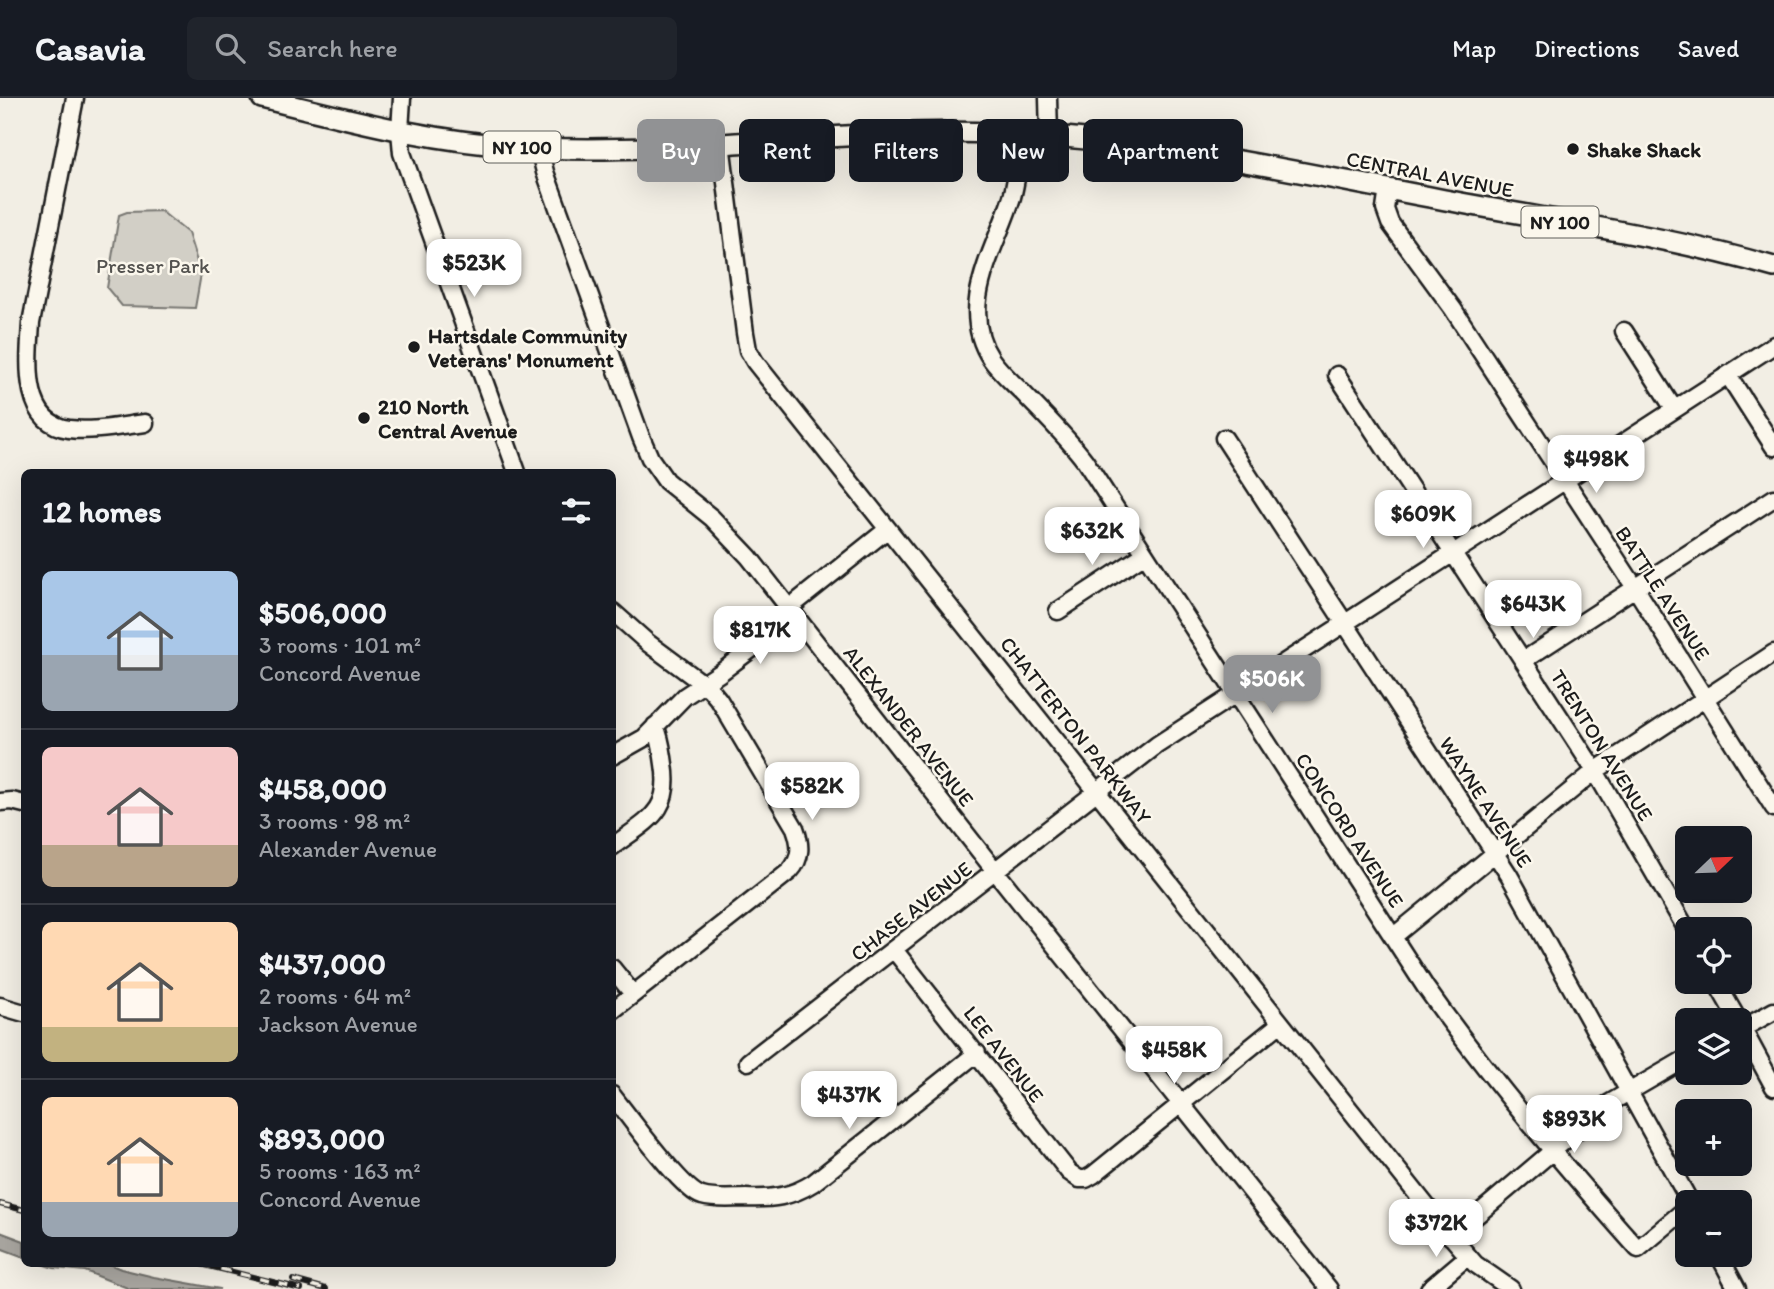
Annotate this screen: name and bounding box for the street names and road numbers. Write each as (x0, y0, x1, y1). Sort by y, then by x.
road number: NY 100 (484, 132, 560, 162)
street label: CENTRAL AVENUE (1344, 146, 1516, 202)
road number: NY 100 (1522, 206, 1598, 238)
street label: BATTLE AVENUE (1610, 521, 1716, 665)
street label: CHATTERTON PARKWAY (995, 631, 1157, 829)
street label: ALEXANDER AVENUE (839, 641, 980, 811)
street label: TRENTON AVENUE (1545, 665, 1659, 825)
street label: WAYNE AVENUE (1434, 732, 1538, 872)
street label: CONCORD AVENUE (1291, 748, 1409, 912)
street label: CHASE AVENUE (845, 856, 977, 966)
street label: LEE AVENUE (958, 1001, 1050, 1107)

